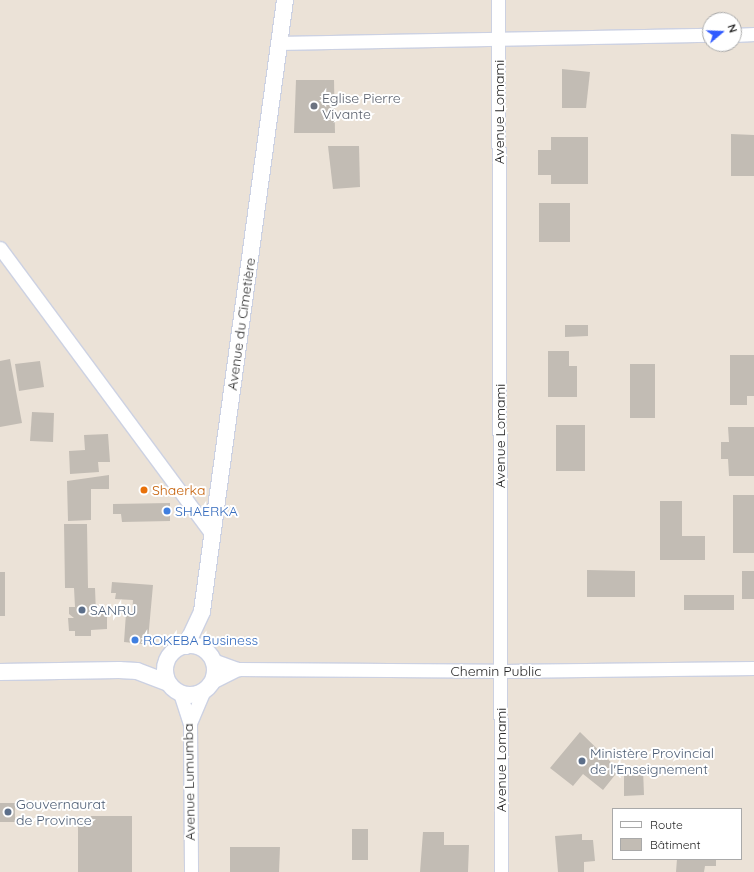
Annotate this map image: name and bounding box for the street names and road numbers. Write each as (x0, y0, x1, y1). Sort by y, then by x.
street label: Avenue Lomami (491, 60, 507, 164)
street label: Avenue du Cimetière (223, 257, 259, 391)
street label: Avenue Lomami (492, 384, 508, 488)
street label: Chemin Public (451, 663, 541, 679)
street label: Avenue Lomami (493, 708, 509, 812)
street label: Avenue Lumumba (180, 723, 198, 841)

